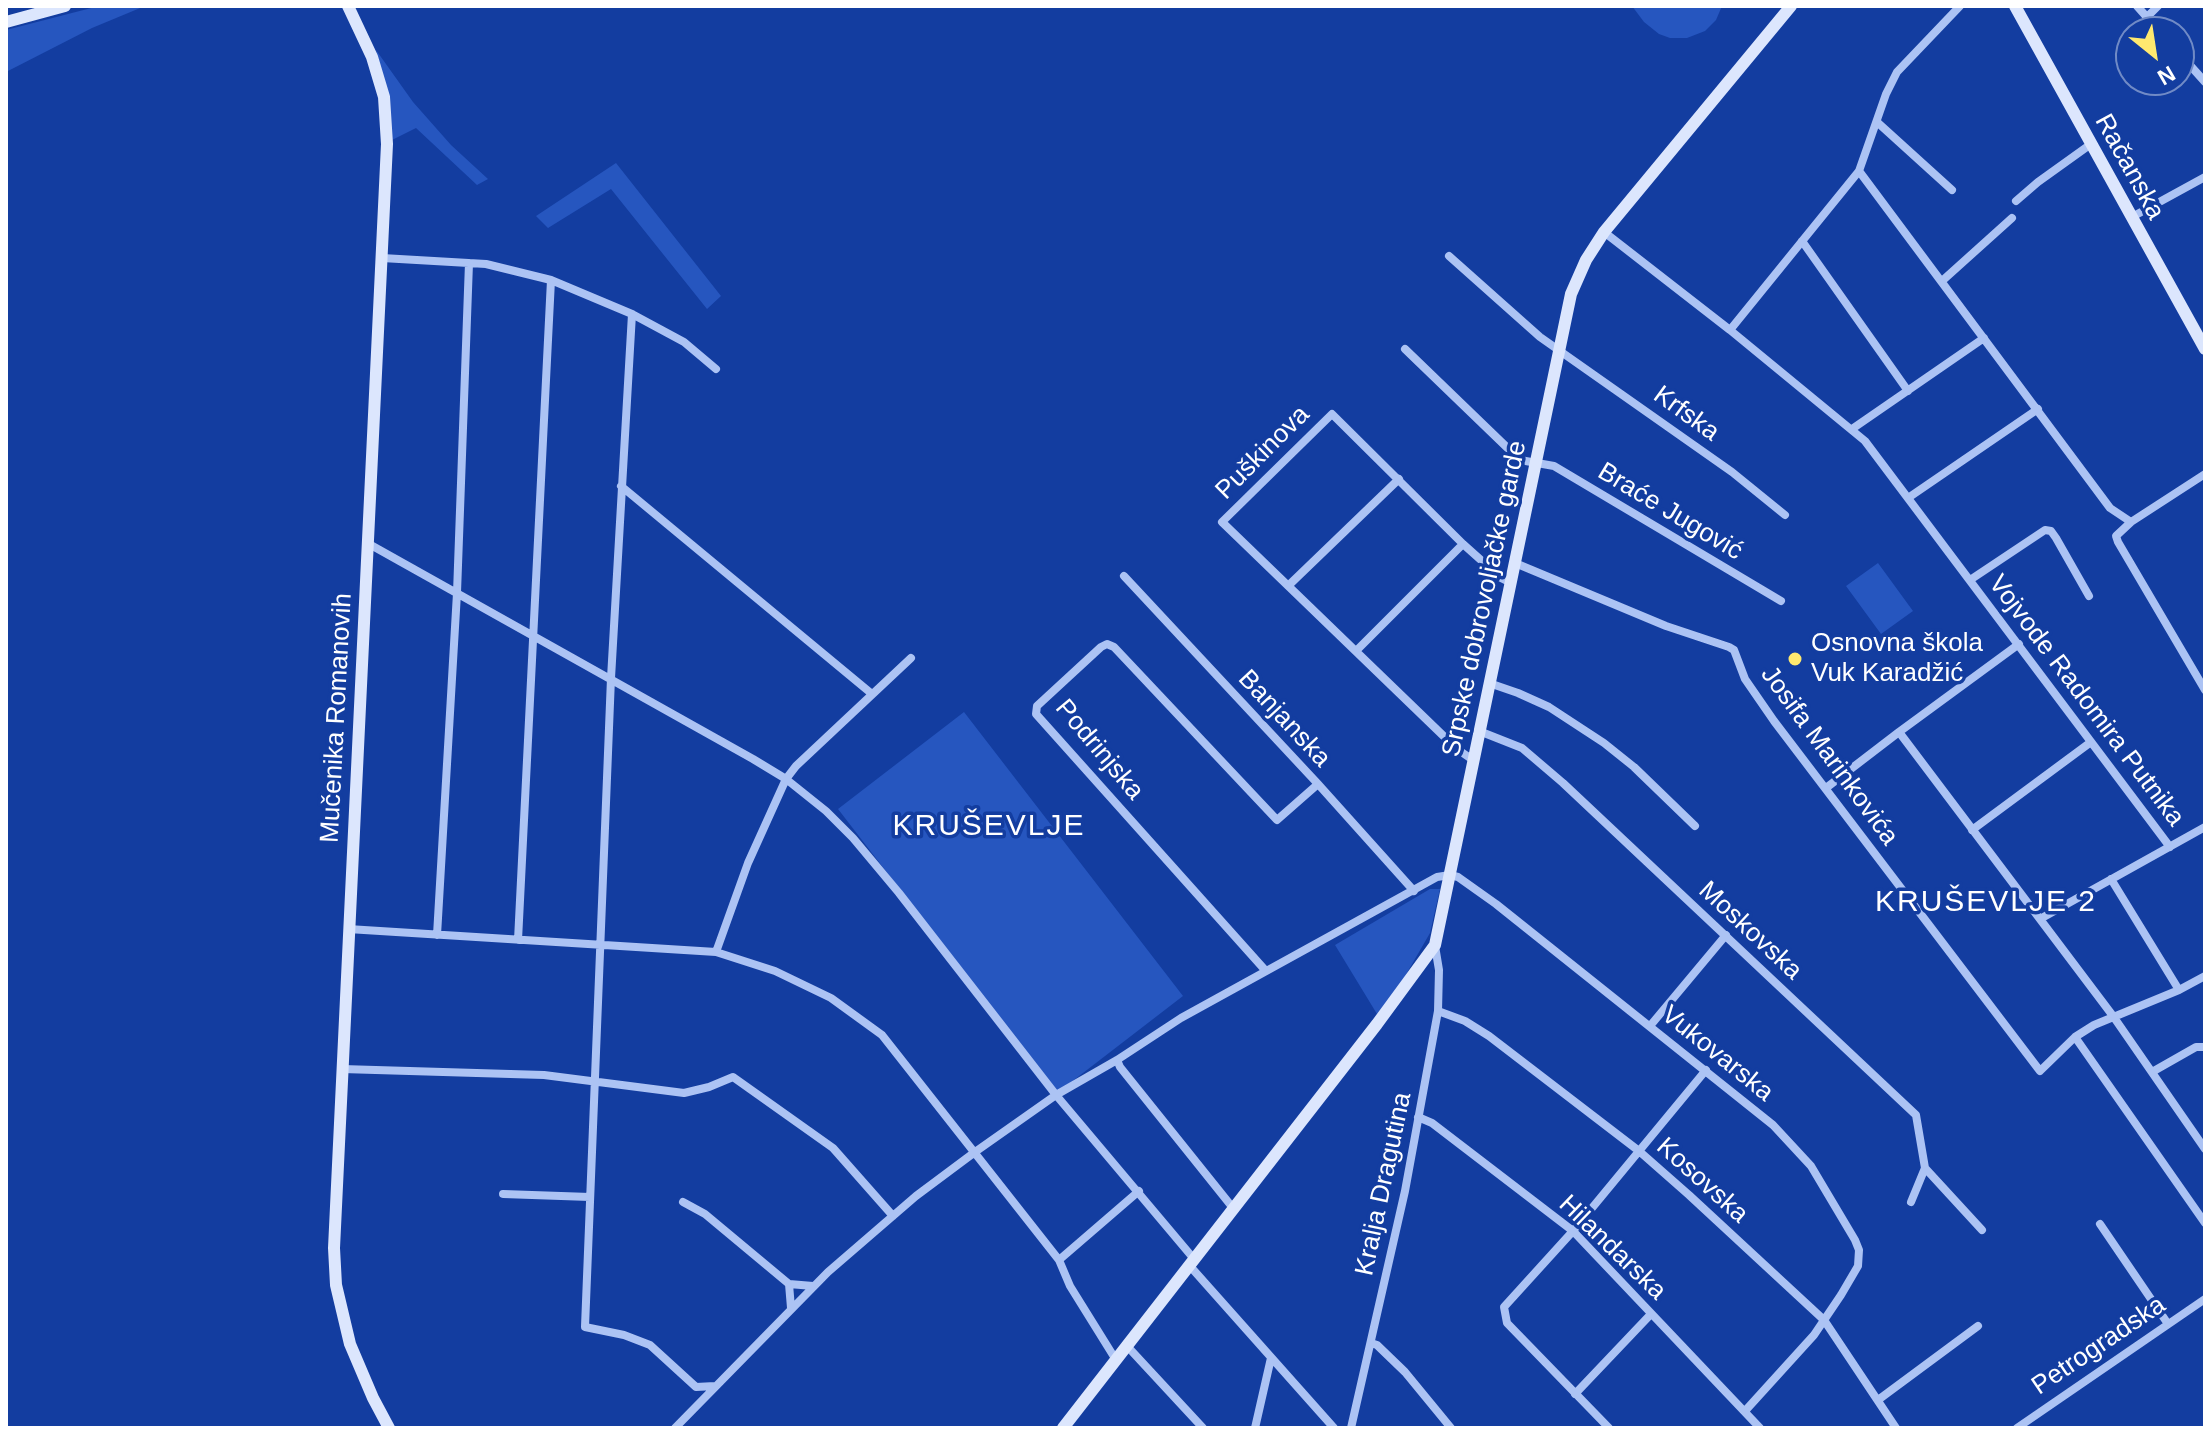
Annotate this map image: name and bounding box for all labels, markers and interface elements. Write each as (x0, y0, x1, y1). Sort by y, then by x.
north arrow (2115, 16, 2195, 96)
text: N (2153, 61, 2179, 90)
street label: Račanska (2087, 109, 2171, 225)
street label: Krfska (1647, 380, 1725, 448)
street label: Puškinova (1210, 400, 1316, 506)
street label: Srpske dobrovoljačke garde (1436, 438, 1534, 760)
street label: Braće Jugović (1592, 457, 1748, 567)
street label: Vojvode Radomira Putnika (1981, 569, 2191, 833)
street label: Mučenika Romanovih (315, 592, 359, 844)
place label: Osnovna škola Vuk Karadžić (1811, 628, 1983, 690)
marker: Osnovna škola Vuk Karadžić (1786, 650, 1804, 668)
street label: Josifa Marinkovića (1754, 660, 1904, 852)
street label: Banjanska (1231, 664, 1337, 774)
street label: Podrinjska (1048, 693, 1150, 807)
district label: KRUŠEVLJE (892, 809, 1086, 845)
street label: Moskovska (1692, 875, 1808, 987)
district label: KRUŠEVLJE 2 (1875, 885, 2097, 921)
street label: Vukovarska (1655, 999, 1779, 1109)
street label: Kralja Dragutina (1349, 1090, 1419, 1278)
street label: Kosovska (1650, 1132, 1754, 1230)
street label: Hilandarska (1552, 1189, 1672, 1307)
street label: Petrogradska (2026, 1290, 2172, 1402)

